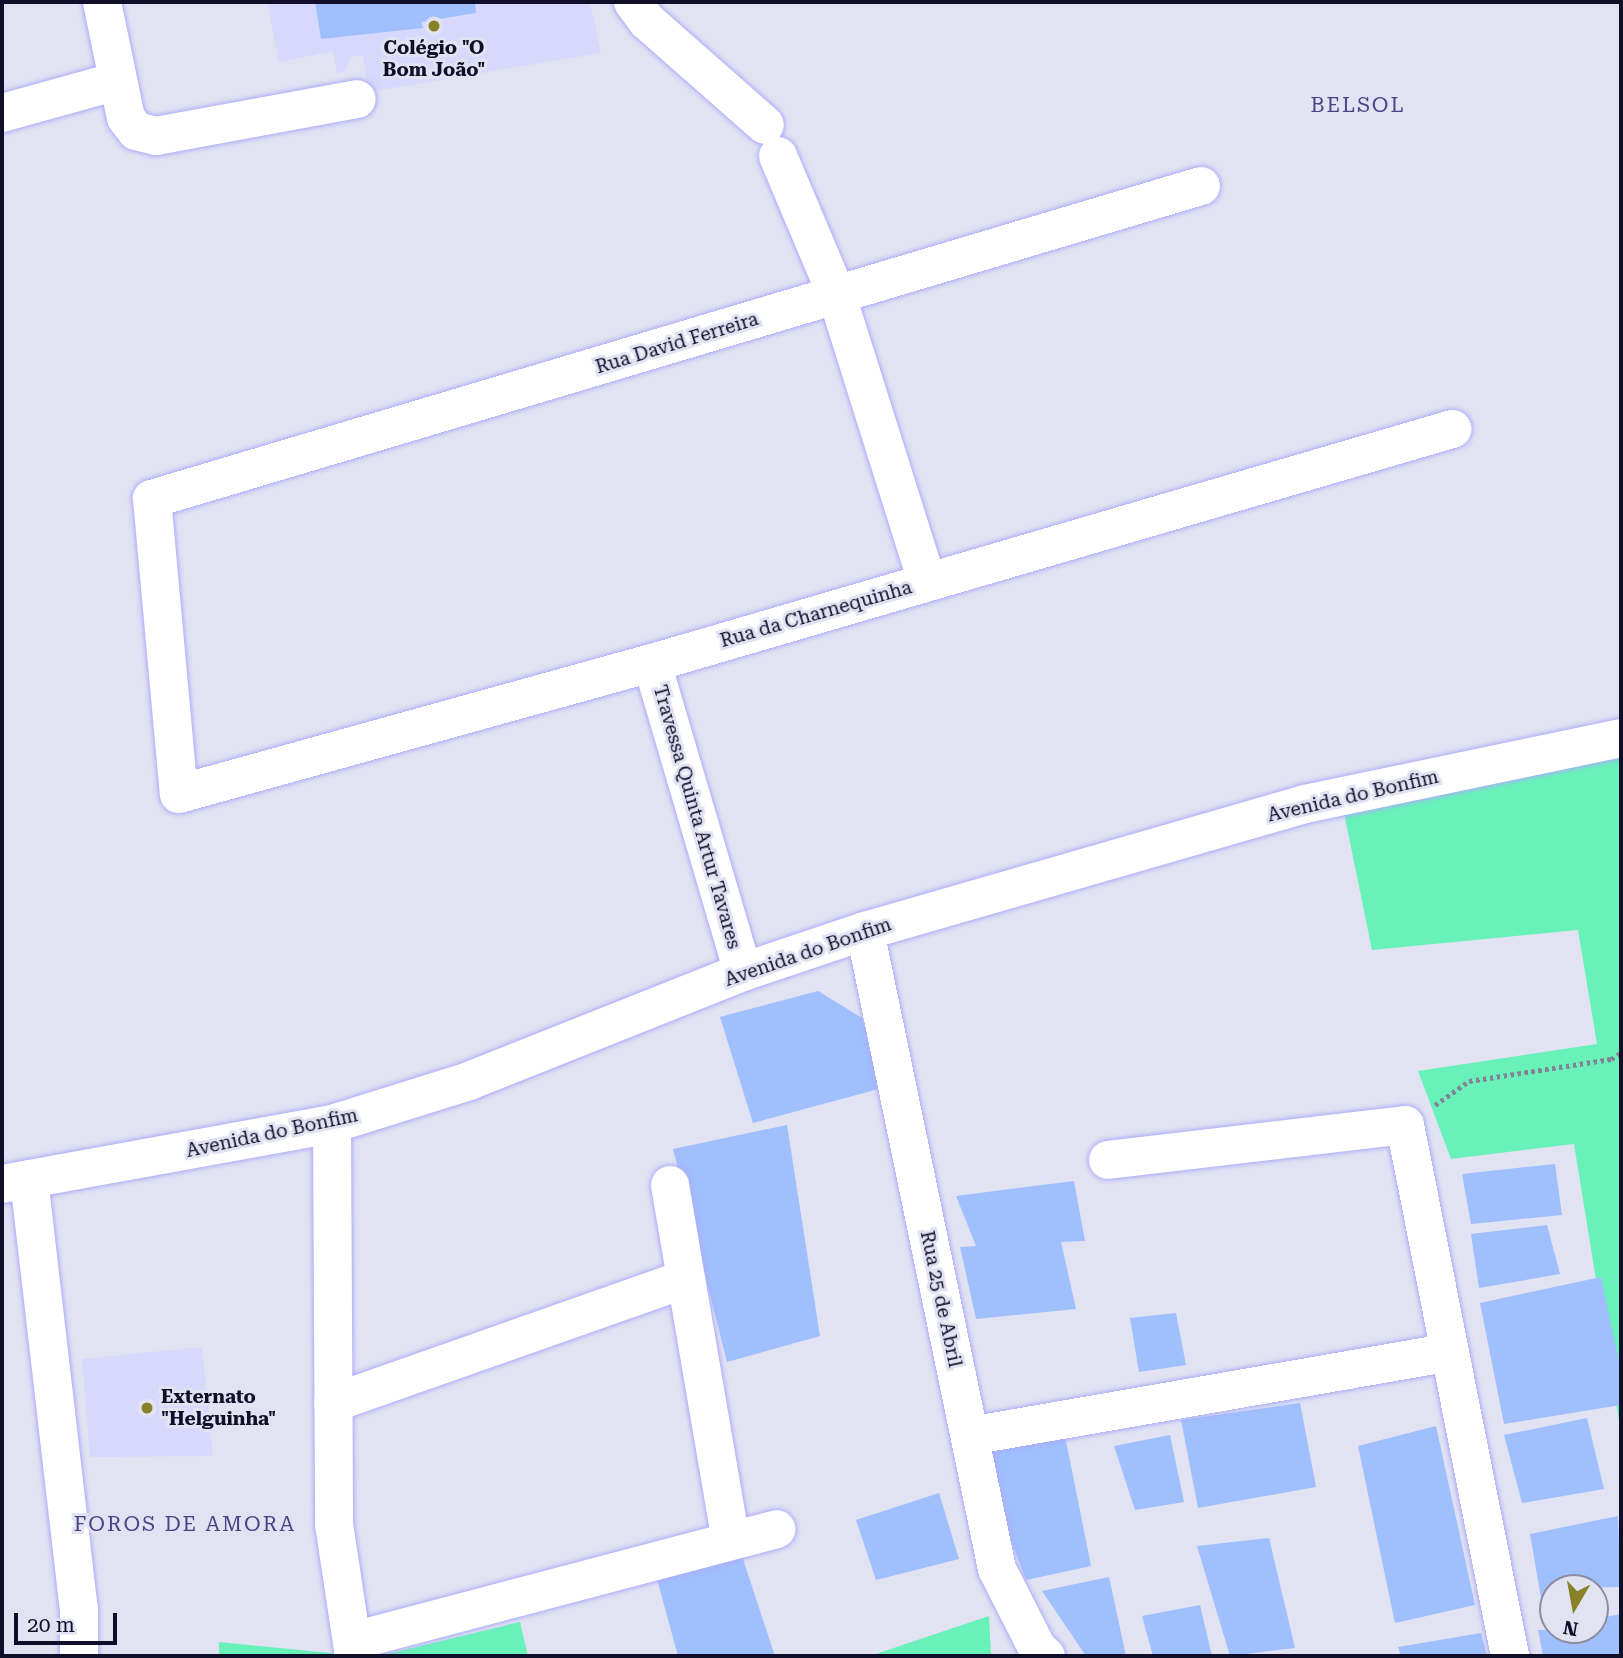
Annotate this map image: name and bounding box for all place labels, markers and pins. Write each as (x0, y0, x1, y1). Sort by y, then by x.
marker: Colégio "O Bom João" (426, 18, 442, 34)
place label: Colégio "O Bom João" (383, 37, 485, 81)
place label: Externato "Helguinha" (161, 1386, 276, 1430)
marker: Externato "Helguinha" (139, 1400, 155, 1416)

